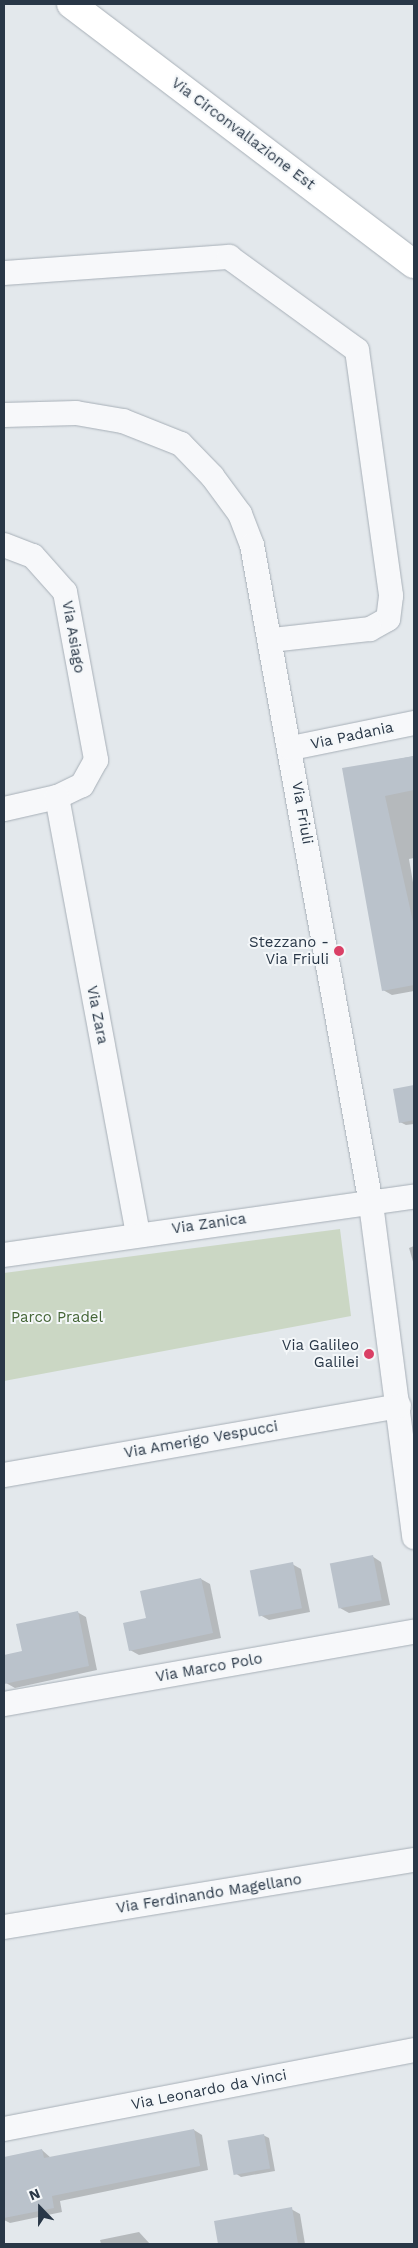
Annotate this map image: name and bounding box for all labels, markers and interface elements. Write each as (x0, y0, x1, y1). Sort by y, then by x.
street label: Via Circonvallazione Est (167, 74, 319, 194)
street label: Via Asiago (58, 599, 88, 675)
street label: Via Padania (309, 718, 395, 754)
street label: Via Friuli (288, 780, 316, 846)
place label: Stezzano - Via Friuli (249, 933, 329, 968)
marker: Stezzano - Via Friuli (333, 945, 345, 957)
street label: Via Zara (82, 984, 112, 1046)
street label: Via Zanica (170, 1210, 248, 1238)
park label: Parco Pradel (11, 1309, 103, 1327)
place label: Via Galileo Galilei (282, 1336, 359, 1371)
marker: Via Galileo Galilei (363, 1348, 375, 1360)
street label: Via Amerigo Vespucci (122, 1417, 280, 1463)
street label: Via Marco Polo (154, 1650, 264, 1686)
street label: Via Ferdinando Magellano (115, 1870, 303, 1918)
street label: Via Leonardo da Vinci (129, 2066, 289, 2114)
north arrow (15, 2183, 65, 2233)
text: N (27, 2185, 42, 2203)

